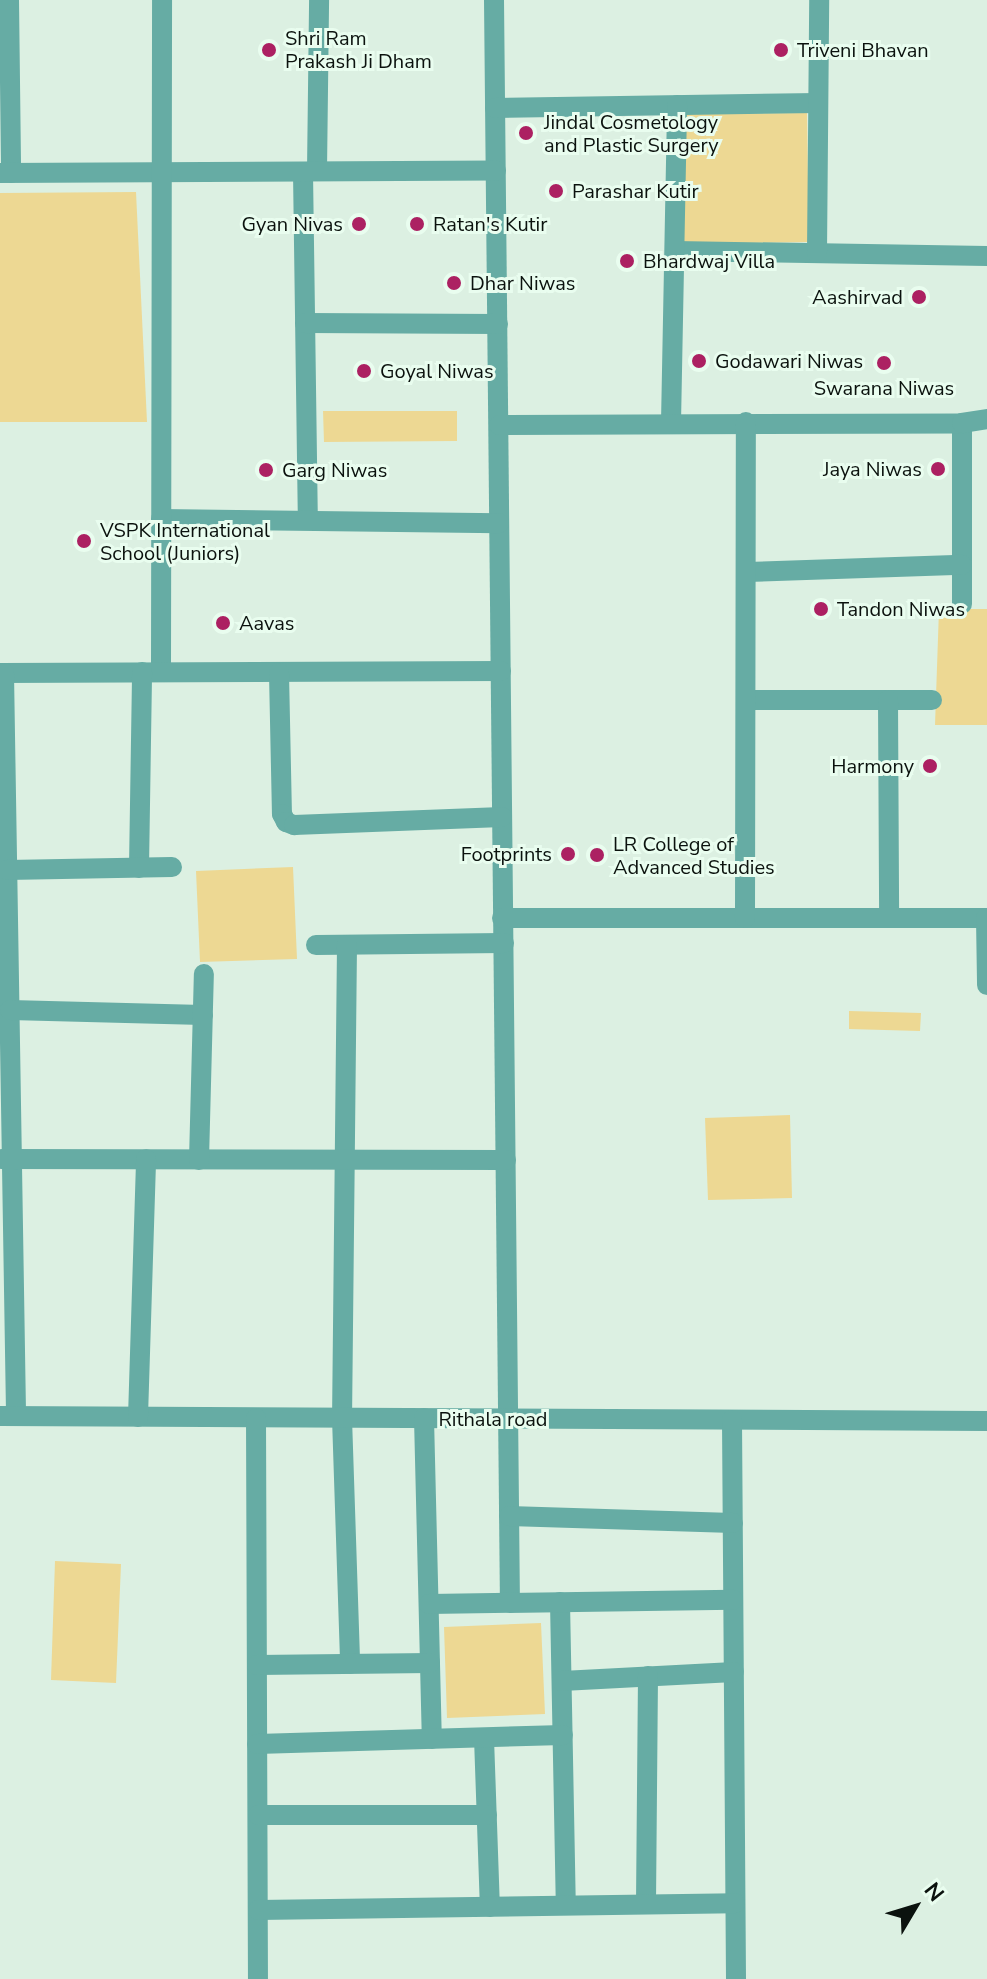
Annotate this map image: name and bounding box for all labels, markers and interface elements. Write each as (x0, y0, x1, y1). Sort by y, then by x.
place label: Shri Ram Prakash Ji Dham (285, 26, 432, 73)
place label: Triveni Bhavan (797, 38, 929, 62)
marker: Shri Ram Prakash Ji Dham (260, 41, 278, 59)
marker: Triveni Bhavan (772, 41, 790, 59)
place label: Jindal Cosmetology and Plastic Surgery (544, 110, 718, 157)
marker: Jindal Cosmetology and Plastic Surgery (515, 122, 537, 144)
place label: Parashar Kutir (572, 179, 699, 203)
marker: Parashar Kutir (547, 182, 565, 200)
place label: Gyan Nivas (242, 212, 343, 236)
place label: Ratan's Kutir (433, 212, 547, 236)
marker: Gyan Nivas (350, 215, 368, 233)
marker: Ratan's Kutir (408, 215, 426, 233)
place label: Bhardwaj Villa (643, 249, 775, 273)
marker: Bhardwaj Villa (618, 252, 636, 270)
place label: Dhar Niwas (470, 271, 575, 295)
marker: Dhar Niwas (445, 274, 463, 292)
place label: Aashirvad (812, 285, 903, 309)
marker: Aashirvad (910, 288, 928, 306)
place label: Godawari Niwas (715, 349, 863, 373)
marker: Godawari Niwas (690, 352, 708, 370)
marker: Swarana Niwas (875, 354, 893, 372)
place label: Goyal Niwas (380, 359, 494, 383)
marker: Goyal Niwas (355, 362, 373, 380)
place label: Swarana Niwas (814, 376, 954, 400)
place label: Jaya Niwas (823, 457, 922, 481)
place label: Garg Niwas (282, 458, 387, 482)
marker: Jaya Niwas (929, 460, 947, 478)
marker: Garg Niwas (257, 461, 275, 479)
place label: VSPK International School (Juniors) (100, 518, 270, 565)
marker: VSPK International School (Juniors) (75, 532, 93, 550)
place label: Tandon Niwas (837, 597, 965, 621)
marker: Tandon Niwas (812, 600, 830, 618)
place label: Aavas (239, 611, 294, 635)
marker: Aavas (214, 614, 232, 632)
place label: Harmony (831, 754, 914, 778)
marker: Harmony (921, 757, 939, 775)
place label: LR College of Advanced Studies (613, 832, 775, 879)
place label: Footprints (461, 842, 552, 866)
marker: Footprints (559, 845, 577, 863)
marker: LR College of Advanced Studies (588, 846, 606, 864)
street label: Rithala road (438, 1407, 548, 1431)
north arrow (875, 1867, 955, 1947)
text: N (917, 1877, 951, 1908)

